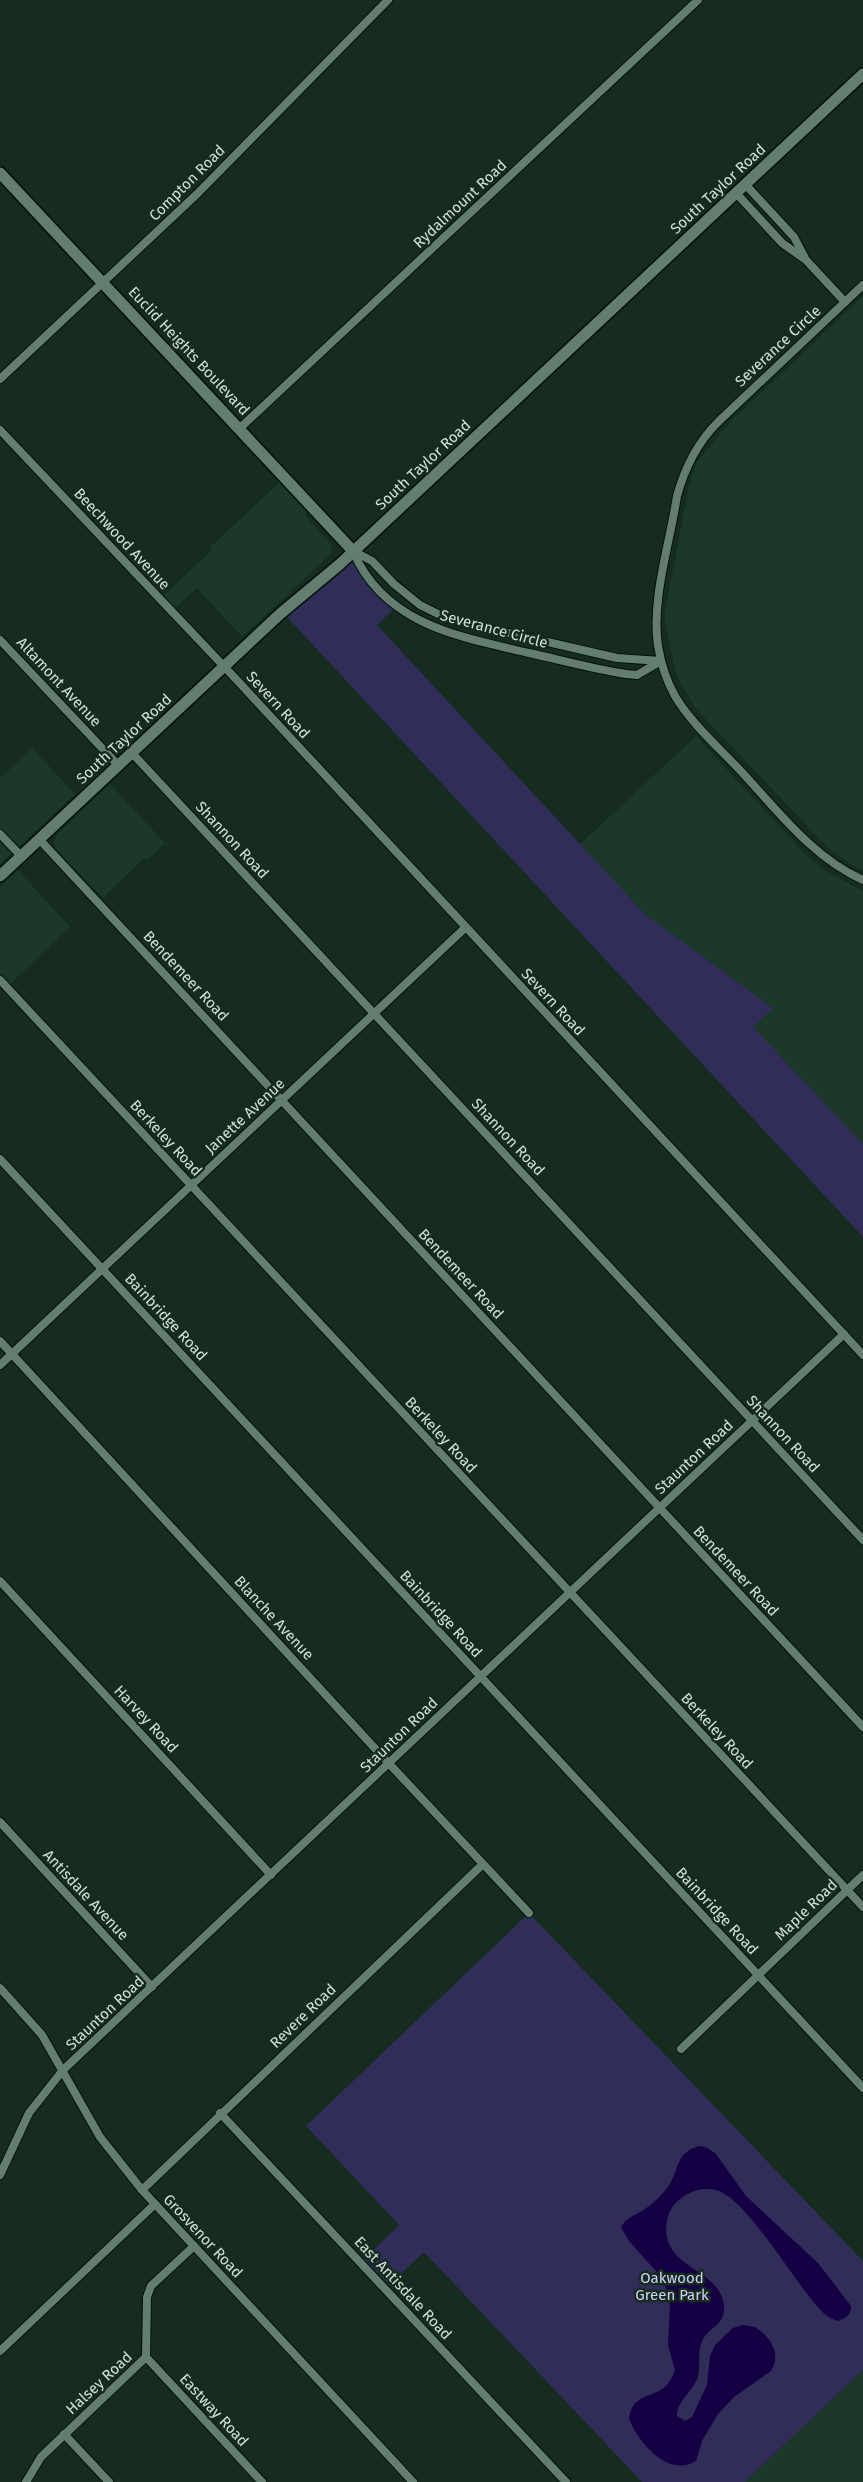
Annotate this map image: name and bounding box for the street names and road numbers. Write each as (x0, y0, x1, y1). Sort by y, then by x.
street label: South Taylor Road (667, 140, 769, 238)
street label: Compton Road (145, 141, 229, 225)
street label: Rydalmount Road (410, 156, 510, 252)
street label: Euclid Heights Boulevard (125, 283, 253, 419)
street label: Severance Circle (731, 302, 825, 390)
street label: South Taylor Road (372, 416, 474, 514)
street label: Beechwood Avenue (70, 484, 174, 594)
street label: Severance Circle (438, 606, 550, 652)
street label: Altamont Avenue (13, 633, 105, 731)
street label: Severn Road (242, 668, 314, 742)
street label: South Taylor Road (73, 690, 175, 788)
street label: Shannon Road (192, 798, 272, 882)
street label: Bendemeer Road (140, 927, 232, 1025)
street label: Severn Road (517, 965, 589, 1039)
street label: Janette Avenue (201, 1075, 289, 1157)
street label: Shannon Road (468, 1095, 548, 1179)
street label: Berkeley Road (126, 1096, 206, 1180)
street label: Bendemeer Road (415, 1225, 507, 1323)
street label: Bainbridge Road (121, 1270, 211, 1364)
street label: Shannon Road (743, 1392, 823, 1476)
street label: Berkeley Road (401, 1393, 481, 1477)
street label: Staunton Road (651, 1416, 737, 1498)
street label: Bendemeer Road (690, 1522, 782, 1620)
street label: Bainbridge Road (396, 1567, 486, 1661)
street label: Blanche Avenue (230, 1572, 318, 1664)
street label: Harvey Road (110, 1682, 182, 1756)
street label: Berkeley Road (677, 1689, 757, 1773)
street label: Staunton Road (357, 1694, 441, 1776)
street label: Antisdale Avenue (39, 1846, 133, 1944)
street label: Bainbridge Road (672, 1864, 762, 1958)
street label: Maple Road (771, 1876, 841, 1944)
street label: Staunton Road (62, 1972, 148, 2054)
street label: Revere Road (266, 1980, 340, 2052)
street label: Grosvenor Road (160, 2190, 246, 2282)
street label: East Antisdale Road (351, 2233, 455, 2343)
street label: Halsey Road (62, 2348, 136, 2418)
street label: Eastway Road (176, 2370, 252, 2450)

